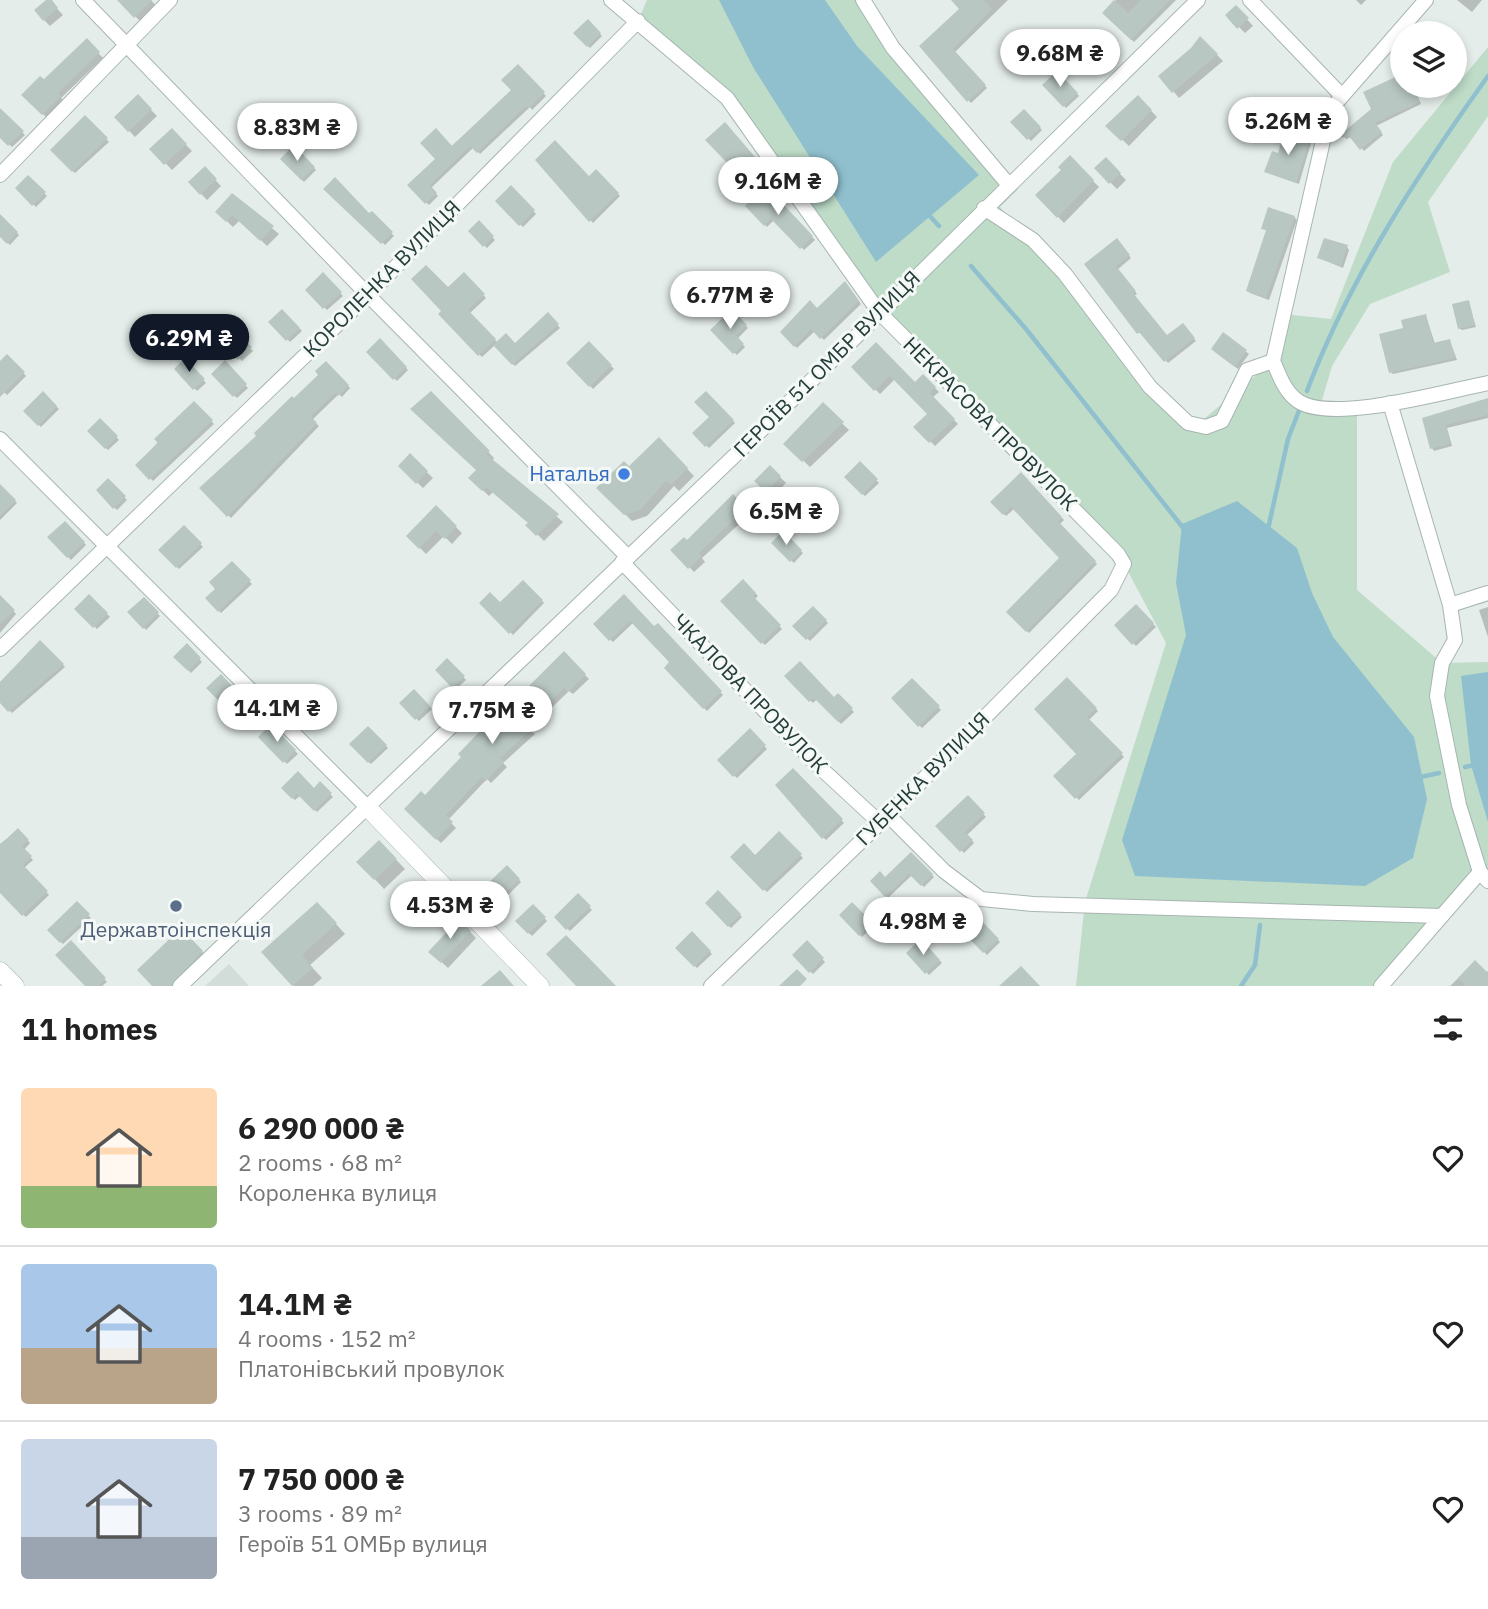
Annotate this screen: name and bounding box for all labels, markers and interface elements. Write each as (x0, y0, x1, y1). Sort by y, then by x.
map controls (1390, 21, 1467, 98)
button: layers (1390, 21, 1467, 98)
pin: 9.68M ₴ (995, 29, 1125, 89)
text: 9.68M ₴ (1016, 37, 1104, 67)
pin: 5.26M ₴ (1223, 97, 1353, 157)
pin: 8.83M ₴ (232, 104, 362, 163)
text: 5.26M ₴ (1244, 105, 1332, 135)
text: 8.83M ₴ (253, 111, 341, 141)
pin: 9.16M ₴ (713, 158, 843, 217)
text: 9.16M ₴ (734, 165, 822, 195)
street label: КОРОЛЕНКА ВУЛИЦЯ (296, 193, 466, 363)
street label: ГЕРОЇВ 51 ОМБР ВУЛИЦЯ (727, 264, 926, 463)
pin: 6.77M ₴ (665, 272, 795, 331)
text: 6.77M ₴ (686, 279, 774, 309)
pin: 6.29M ₴ (124, 314, 254, 374)
text: 6.29M ₴ (145, 322, 233, 352)
street label: НЕКРАСОВА ПРОВУЛОК (898, 330, 1084, 517)
place label: Наталья (529, 459, 610, 487)
marker: Наталья (616, 466, 632, 482)
pin: 6.5M ₴ (729, 488, 843, 547)
text: 6.5M ₴ (749, 495, 823, 525)
street label: ЧКАЛОВА ПРОВУЛОК (667, 607, 835, 779)
pin: 14.1M ₴ (212, 684, 342, 744)
pin: 7.75M ₴ (427, 686, 557, 746)
text: 14.1M ₴ (233, 692, 321, 722)
text: 7.75M ₴ (448, 694, 536, 724)
street label: ГУБЕНКА ВУЛИЦЯ (849, 705, 995, 851)
pin: 4.53M ₴ (385, 881, 515, 941)
text: 4.53M ₴ (406, 889, 494, 919)
marker: Державтоінспекція (168, 898, 184, 914)
pin: 4.98M ₴ (858, 898, 988, 957)
text: 4.98M ₴ (879, 905, 967, 935)
place label: Державтоінспекція (81, 915, 271, 943)
text: 11 homes (21, 1009, 158, 1048)
icon: filters (1429, 1009, 1467, 1047)
text: 6 290 000 ₴ (238, 1108, 405, 1147)
icon: home (77, 1116, 161, 1200)
icon: heart (1429, 1139, 1467, 1177)
text: 2 rooms · 68 m² (238, 1147, 402, 1177)
text: Короленка вулиця (238, 1177, 437, 1207)
text: 14.1M ₴ (238, 1284, 352, 1323)
icon: home (77, 1292, 161, 1376)
icon: heart (1429, 1315, 1467, 1353)
text: 4 rooms · 152 m² (238, 1323, 416, 1353)
text: Платонівський провулок (238, 1353, 505, 1383)
text: 7 750 000 ₴ (238, 1459, 405, 1498)
icon: home (77, 1467, 161, 1551)
icon: heart (1429, 1490, 1467, 1528)
text: 3 rooms · 89 m² (238, 1498, 402, 1528)
text: Героїв 51 ОМБр вулиця (238, 1528, 488, 1558)

